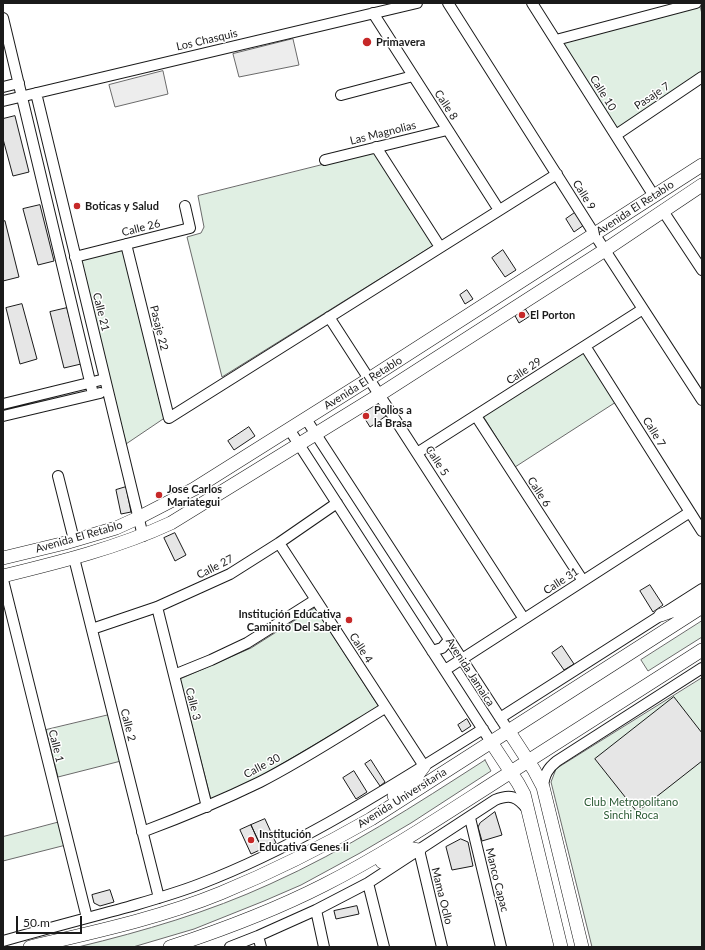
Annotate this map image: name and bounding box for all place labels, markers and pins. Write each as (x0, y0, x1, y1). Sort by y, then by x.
place label: Primavera (376, 35, 425, 49)
marker: Primavera (361, 36, 373, 48)
place label: Boticas y Salud (85, 199, 159, 213)
marker: Boticas y Salud (72, 201, 82, 211)
place label: El Porton (530, 308, 575, 322)
marker: El Porton (517, 310, 527, 320)
place label: Pollos a la Brasa (374, 403, 412, 429)
marker: Pollos a la Brasa (361, 411, 371, 421)
place label: Jose Carlos Mariategui (167, 482, 222, 508)
marker: Jose Carlos Mariategui (154, 490, 164, 500)
place label: Institución Educativa Caminito Del Saber (238, 607, 341, 633)
marker: Institución Educativa Caminito Del Saber (344, 615, 354, 625)
place label: Institución Educativa Genes Ii (259, 827, 349, 853)
marker: Institución Educativa Genes Ii (246, 835, 256, 845)

